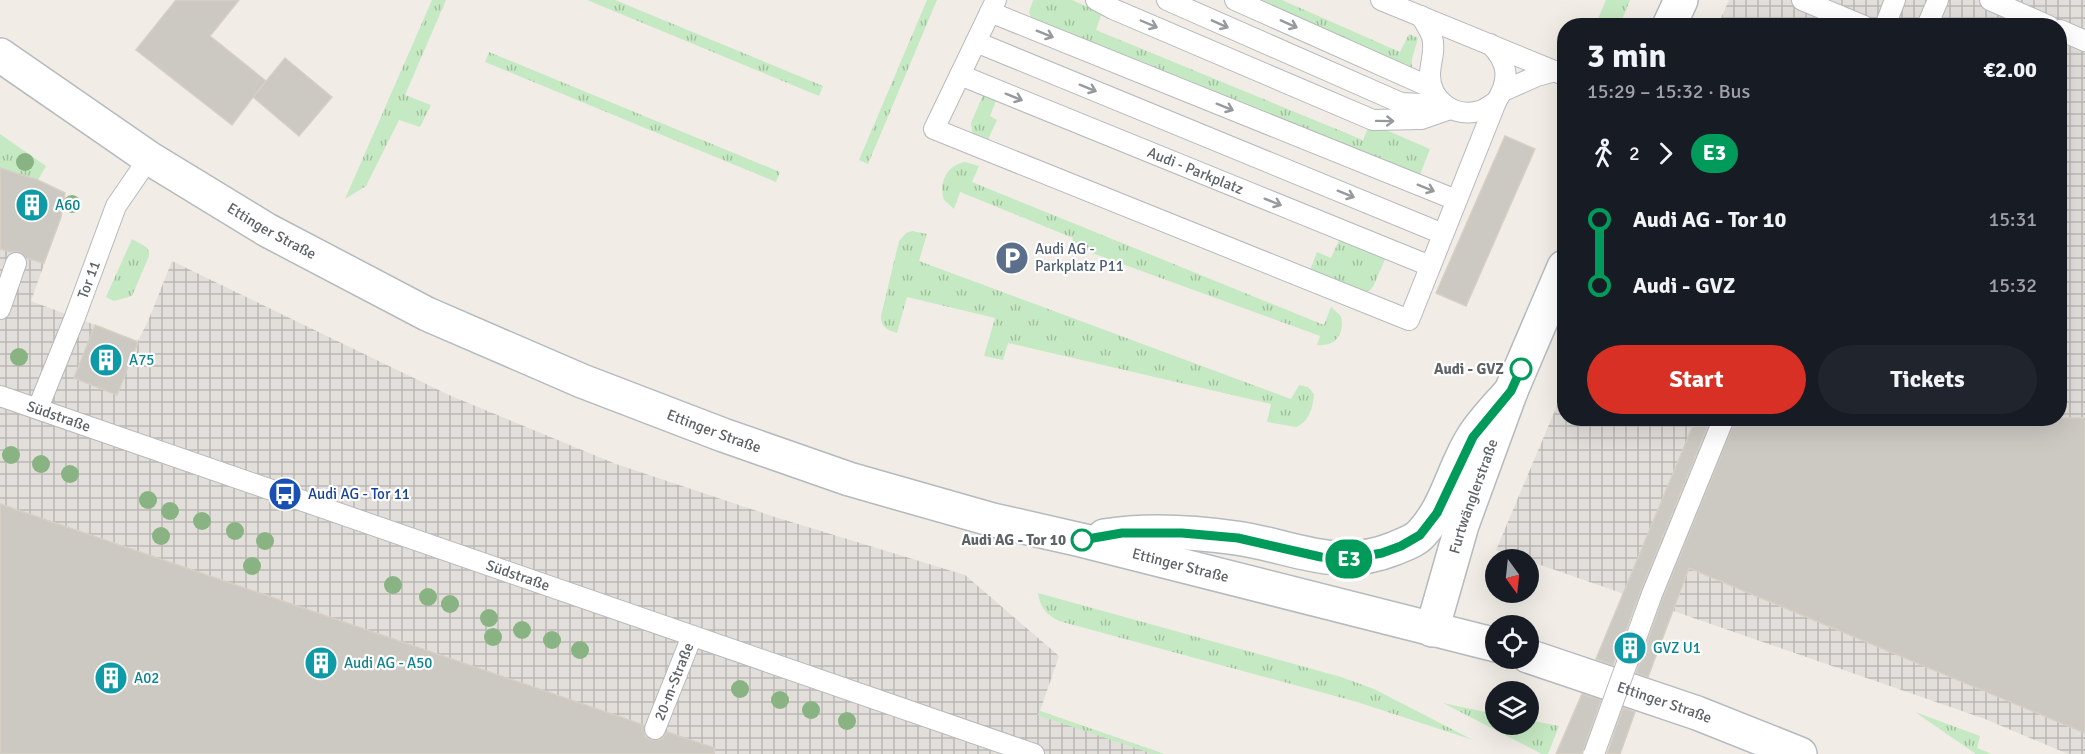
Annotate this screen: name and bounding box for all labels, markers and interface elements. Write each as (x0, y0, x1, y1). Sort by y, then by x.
one-way arrow (1211, 18, 1229, 30)
one-way arrow (1279, 19, 1297, 30)
one-way arrow (1140, 20, 1158, 31)
one-way arrow (1035, 29, 1053, 40)
text: 3 min (1587, 36, 1667, 77)
text: €2.00 (1983, 56, 2037, 83)
text: 15:29 – 15:32 · Bus (1587, 79, 1750, 104)
one-way arrow (1079, 83, 1097, 94)
one-way arrow (1005, 92, 1023, 103)
one-way arrow (1216, 102, 1234, 113)
one-way arrow (1375, 115, 1395, 126)
icon: walk (1587, 137, 1620, 170)
icon: forward (1649, 137, 1682, 170)
text: E3 (1703, 140, 1726, 166)
text: 2 (1629, 141, 1640, 166)
street label: Audi - Parkplatz (1145, 143, 1246, 198)
one-way arrow (1416, 183, 1434, 194)
building icon: A60 (14, 187, 50, 223)
one-way arrow (1337, 189, 1355, 200)
place label: A60 (55, 196, 80, 214)
one-way arrow (1263, 197, 1282, 208)
street label: Ettinger Straße (224, 199, 319, 263)
text: Audi AG - Tor 10 (1633, 206, 1786, 233)
text: 15:31 (1988, 207, 2037, 232)
parking icon: Audi AG - Parkplatz P11 (994, 240, 1030, 276)
place label: Audi AG - Parkplatz P11 (1035, 240, 1124, 275)
street label: Tor 11 (74, 258, 104, 301)
text: Audi - GVZ (1633, 272, 1736, 299)
text: 15:32 (1988, 273, 2037, 298)
building icon: A75 (88, 342, 124, 378)
button: Start (1587, 345, 1806, 414)
button: Tickets (1818, 345, 2037, 414)
place label: A75 (129, 351, 154, 369)
marker: Audi - GVZ (1510, 358, 1532, 380)
place label: Audi - GVZ (1434, 360, 1504, 378)
street label: Südstraße (24, 397, 93, 436)
street label: Ettinger Straße (664, 405, 763, 457)
street label: Furtwänglerstraße (1445, 436, 1502, 556)
bus stop icon: Audi AG - Tor 11 (267, 476, 303, 512)
place label: Audi AG - Tor 11 (308, 485, 410, 503)
marker: Audi AG - Tor 10 (1071, 529, 1093, 551)
place label: Audi AG - Tor 10 (961, 531, 1066, 549)
line badge: E3 (1322, 540, 1376, 578)
street label: Ettinger Straße (1130, 544, 1231, 586)
text: E3 (1337, 546, 1361, 572)
north arrow (1485, 549, 1539, 603)
map controls (1485, 549, 1539, 735)
street label: Südstraße (484, 556, 552, 595)
button: locate (1485, 615, 1539, 669)
building icon: GVZ U1 (1612, 630, 1648, 666)
place label: GVZ U1 (1653, 639, 1701, 657)
street label: 20-m-Straße (650, 640, 697, 723)
building icon: Audi AG - A50 (303, 645, 339, 681)
place label: Audi AG - A50 (344, 654, 432, 672)
building icon: A02 (93, 660, 129, 696)
place label: A02 (134, 669, 159, 687)
street label: Ettinger Straße (1615, 678, 1714, 727)
button: layers (1485, 681, 1539, 735)

